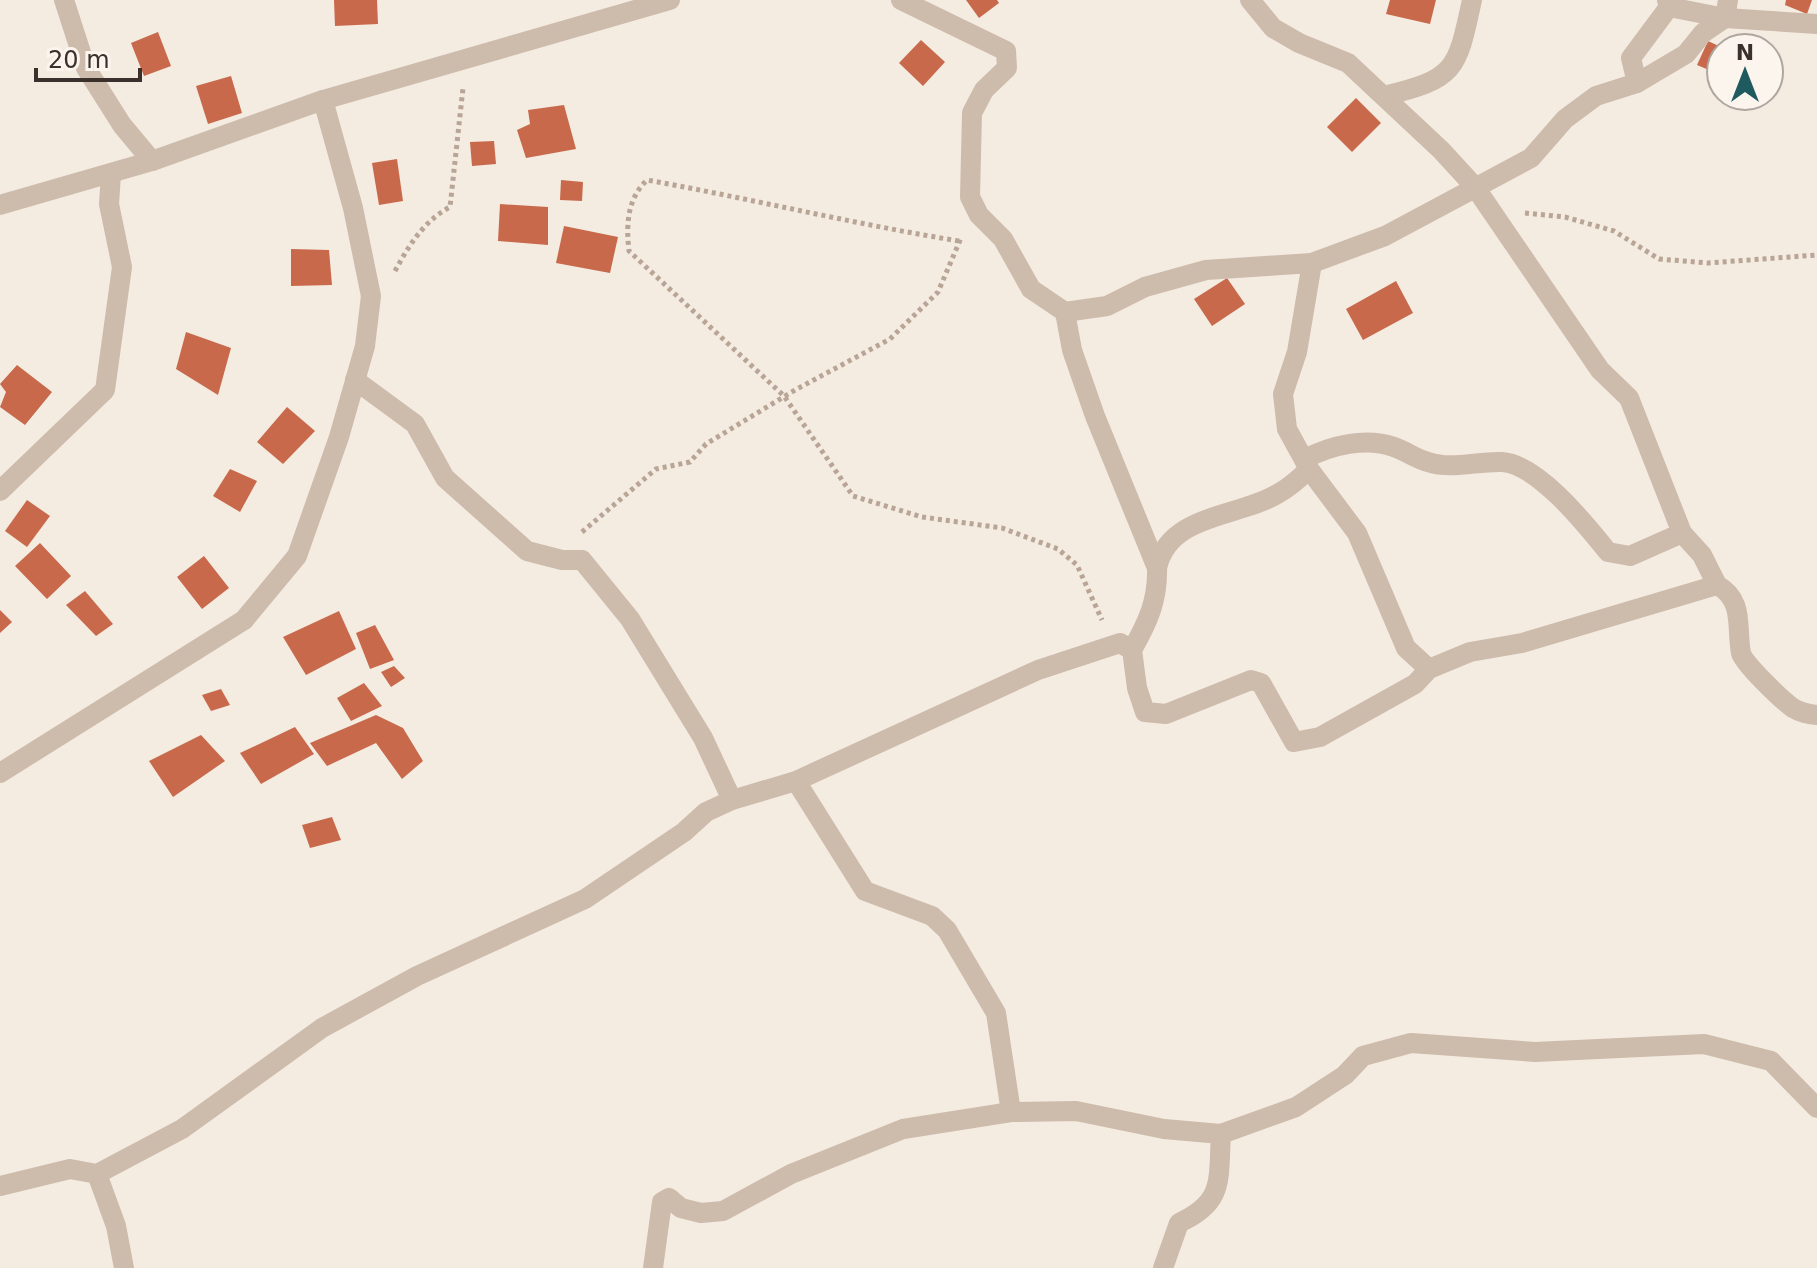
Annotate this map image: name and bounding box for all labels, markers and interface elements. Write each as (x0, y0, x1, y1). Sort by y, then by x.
scale bar (36, 32, 140, 82)
north arrow (1705, 32, 1785, 112)
text: N (1736, 40, 1754, 65)
text: 20 m (48, 46, 110, 74)

